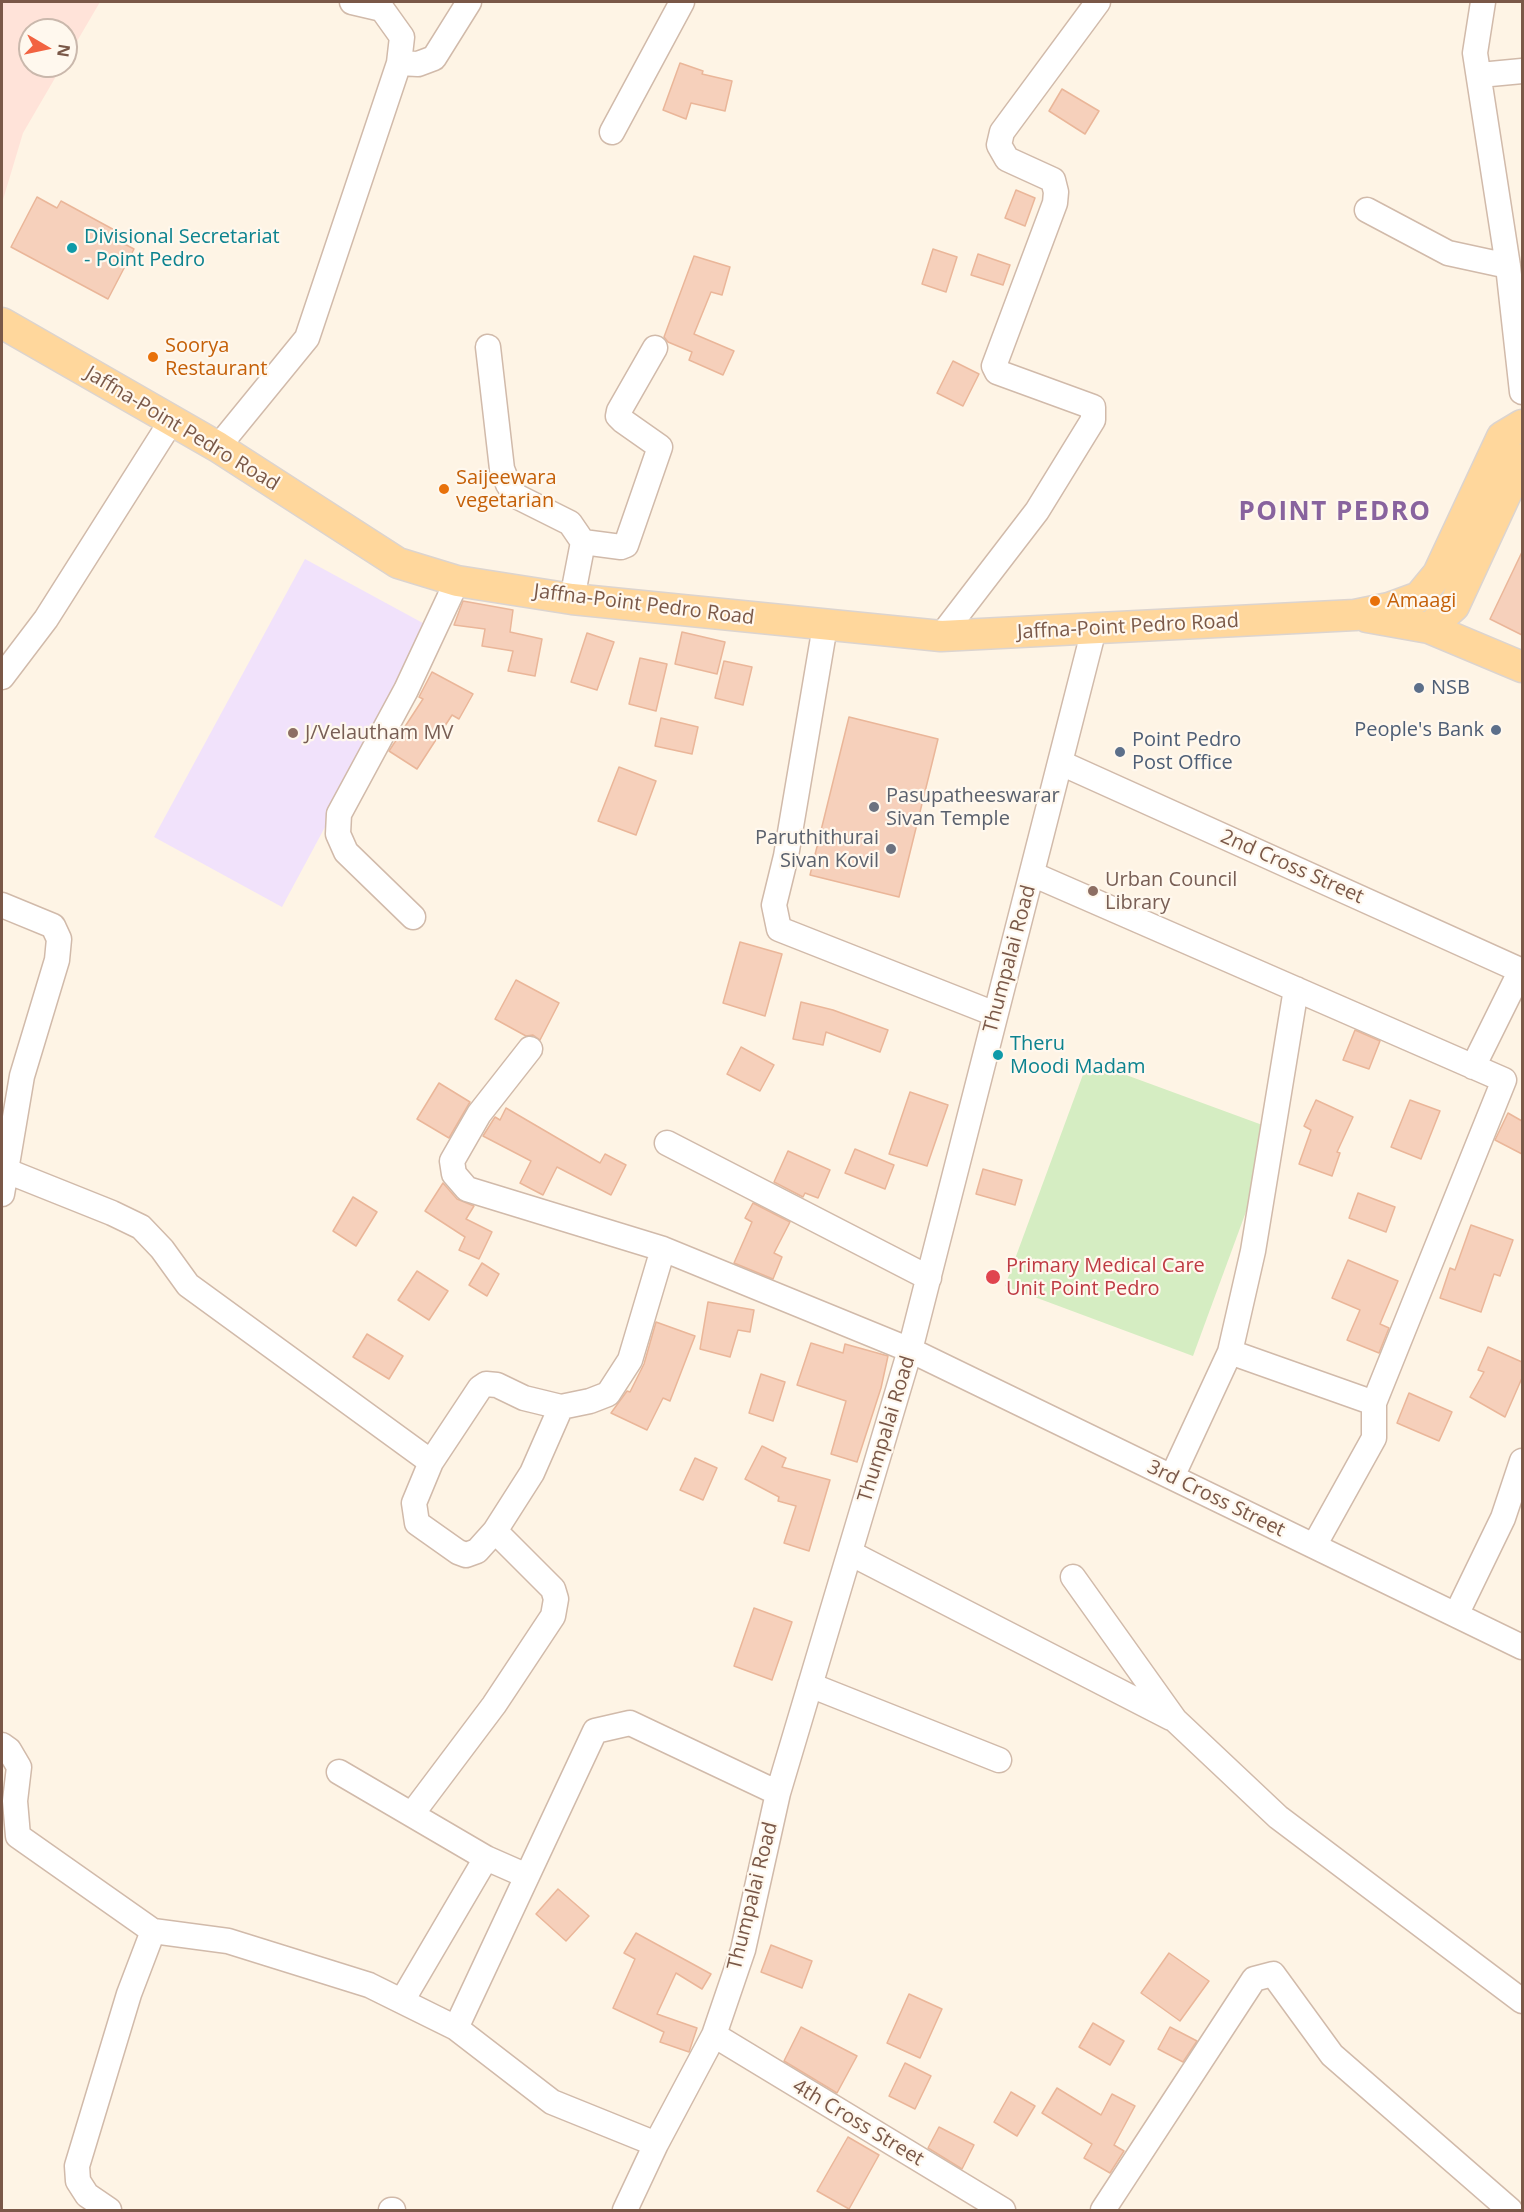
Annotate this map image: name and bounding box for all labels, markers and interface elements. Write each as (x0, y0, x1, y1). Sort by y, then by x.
north arrow (18, 18, 78, 78)
text: N (52, 42, 76, 59)
place label: Divisional Secretariat - Point Pedro (84, 225, 280, 272)
marker: Divisional Secretariat - Point Pedro (65, 241, 79, 255)
place label: Soorya Restaurant (165, 334, 267, 381)
marker: Soorya Restaurant (146, 350, 160, 364)
street label: Jaffna-Point Pedro Road (81, 362, 283, 496)
place label: Saijeewara vegetarian (456, 466, 557, 513)
marker: Saijeewara vegetarian (437, 482, 451, 496)
district label: POINT PEDRO (1238, 497, 1432, 529)
street label: Jaffna-Point Pedro Road (532, 580, 756, 630)
place label: Amaagi (1387, 589, 1456, 613)
marker: Amaagi (1368, 594, 1382, 608)
street label: Jaffna-Point Pedro Road (1016, 609, 1240, 645)
place label: NSB (1431, 676, 1470, 700)
marker: NSB (1412, 681, 1426, 695)
place label: People's Bank (1354, 718, 1484, 742)
place label: J/Velautham MV (305, 721, 453, 745)
marker: People's Bank (1489, 723, 1503, 737)
marker: J/Velautham MV (286, 726, 300, 740)
place label: Point Pedro Post Office (1132, 728, 1241, 775)
marker: Point Pedro Post Office (1113, 745, 1127, 759)
place label: Pasupatheeswarar Sivan Temple (886, 784, 1060, 831)
marker: Pasupatheeswarar Sivan Temple (867, 800, 881, 814)
street label: 2nd Cross Street (1217, 825, 1367, 909)
place label: Paruthithurai Sivan Kovil (755, 826, 879, 873)
marker: Paruthithurai Sivan Kovil (884, 842, 898, 856)
place label: Urban Council Library (1105, 868, 1237, 915)
street label: Thumpalai Road (979, 883, 1041, 1035)
marker: Urban Council Library (1086, 884, 1100, 898)
place label: Theru Moodi Madam (1010, 1032, 1145, 1079)
marker: Theru Moodi Madam (991, 1048, 1005, 1062)
place label: Primary Medical Care Unit Point Pedro (1006, 1254, 1205, 1301)
marker: Primary Medical Care Unit Point Pedro (984, 1268, 1002, 1286)
street label: Thumpalai Road (853, 1353, 921, 1505)
street label: 3rd Cross Street (1143, 1455, 1289, 1543)
street label: Thumpalai Road (723, 1820, 783, 1972)
street label: 4th Cross Street (788, 2074, 928, 2172)

